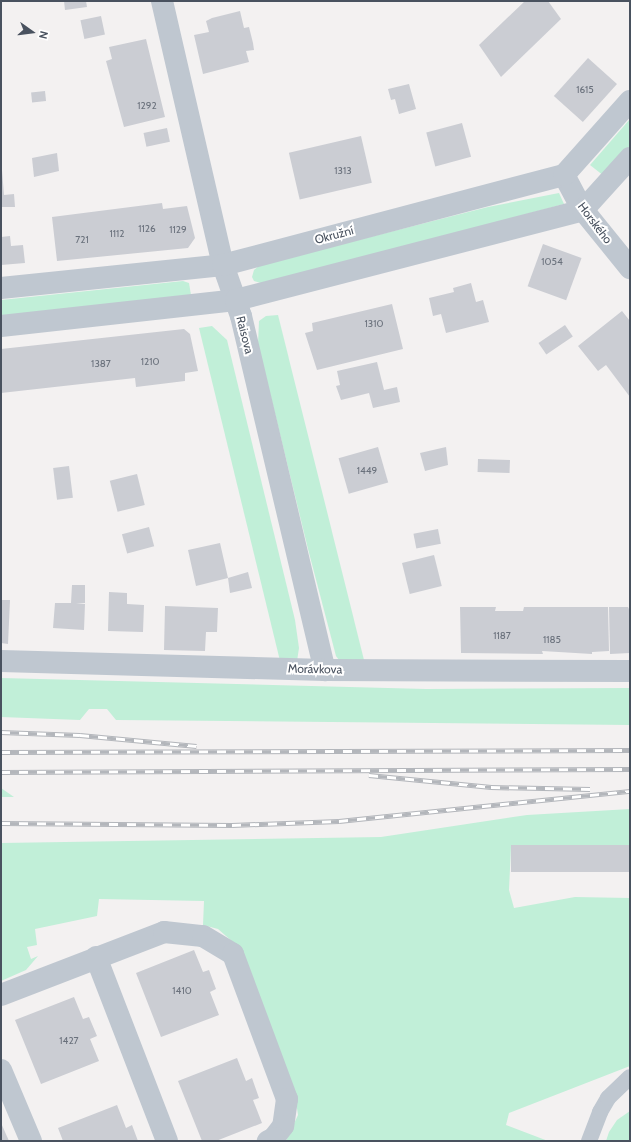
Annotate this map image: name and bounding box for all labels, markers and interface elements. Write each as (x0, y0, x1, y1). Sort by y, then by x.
north arrow (12, 12, 52, 52)
text: N (36, 29, 51, 40)
house number: 1615 (576, 84, 594, 96)
house number: 1292 (137, 100, 157, 112)
house number: 1313 (334, 165, 352, 177)
street label: Horského (575, 199, 615, 247)
house number: 1126 (138, 223, 156, 235)
street label: Okružní (313, 223, 355, 247)
house number: 1129 (169, 224, 187, 236)
house number: 1112 (109, 228, 125, 240)
house number: 721 (75, 234, 89, 246)
house number: 1054 (541, 256, 563, 268)
street label: Raisova (233, 315, 257, 355)
house number: 1310 (365, 318, 383, 330)
house number: 1210 (141, 356, 159, 368)
house number: 1387 (91, 358, 111, 370)
house number: 1449 (357, 465, 377, 477)
house number: 1187 (493, 630, 511, 642)
house number: 1185 (543, 634, 561, 646)
street label: Morávkova (288, 661, 342, 677)
house number: 1410 (172, 985, 192, 997)
house number: 1427 (59, 1035, 79, 1047)

